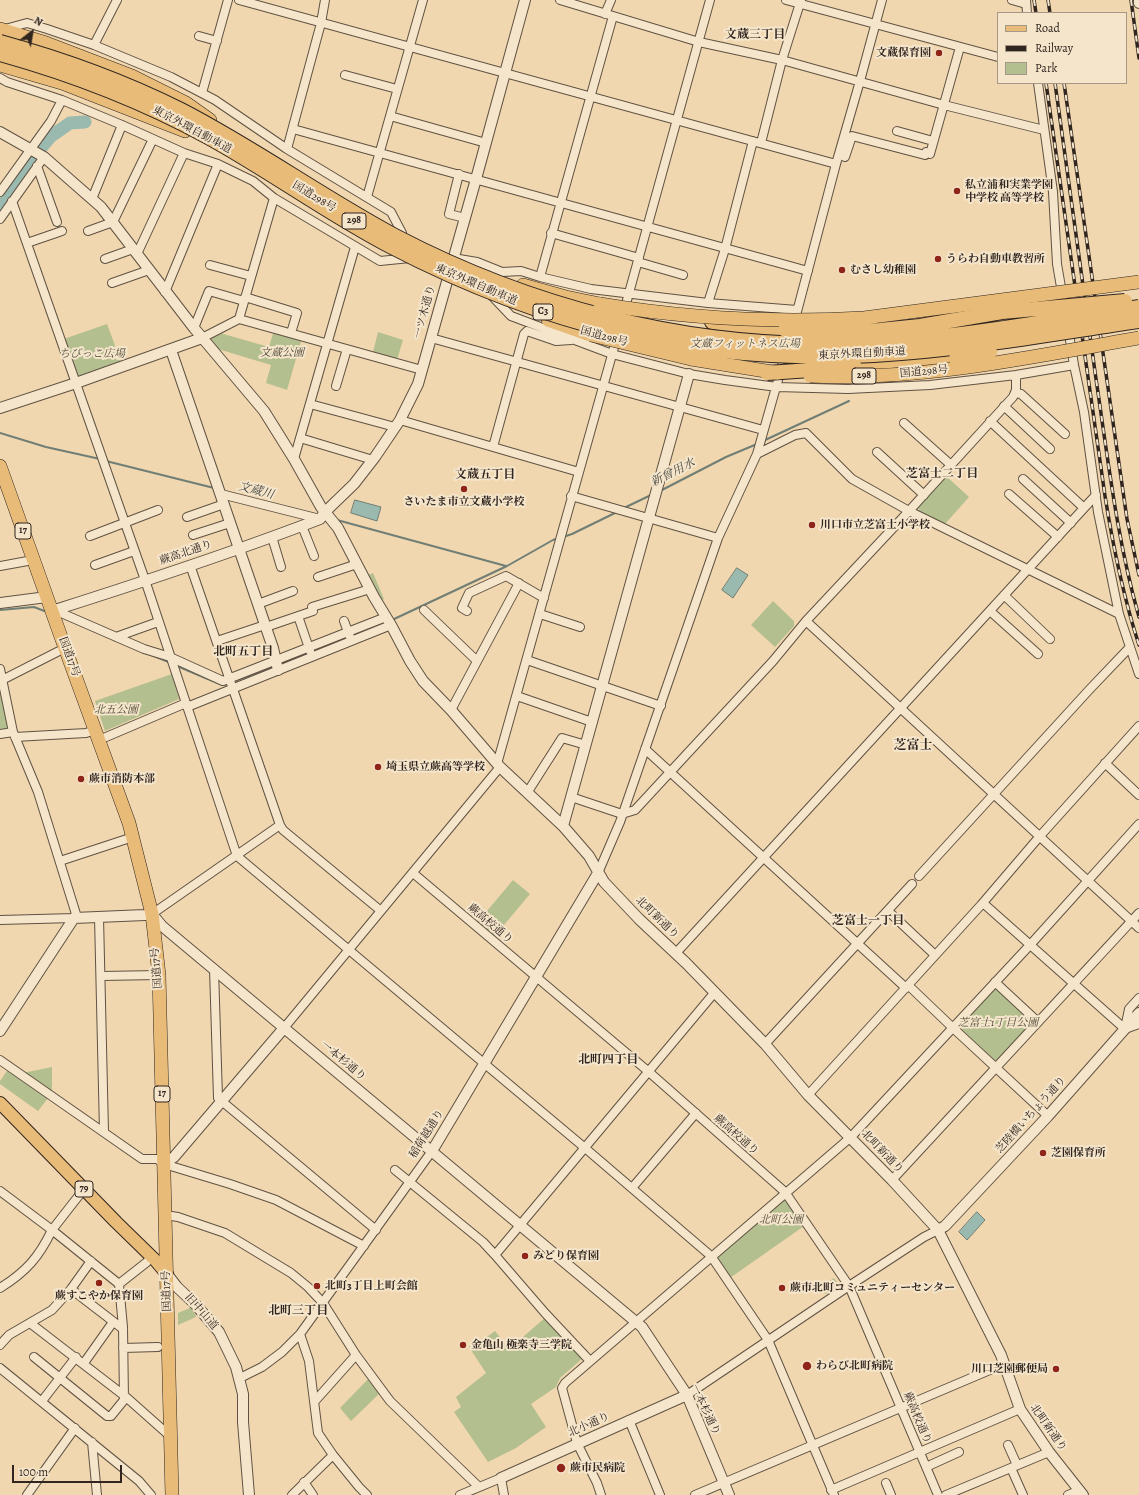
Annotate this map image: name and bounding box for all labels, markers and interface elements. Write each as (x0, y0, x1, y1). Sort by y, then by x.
north arrow (12, 12, 52, 52)
legend (997, 12, 1127, 84)
text: N (31, 13, 46, 30)
text: Road (1035, 20, 1060, 36)
district label: 文蔵三丁目 (725, 28, 785, 42)
text: Railway (1035, 40, 1073, 56)
place label: 文蔵保育園 (876, 46, 931, 60)
marker: 文蔵保育園 (934, 48, 944, 58)
text: Park (1035, 60, 1058, 76)
street label: 東京外環自動車道 (150, 104, 234, 156)
place label: 私立浦和実業学園 中学校 高等学校 (965, 178, 1053, 204)
street label: 国道298号 (290, 179, 338, 215)
marker: 私立浦和実業学園 中学校 高等学校 (952, 186, 962, 196)
road number: 298 (342, 213, 366, 229)
place label: うらわ自動車教習所 (946, 252, 1045, 266)
marker: うらわ自動車教習所 (933, 254, 943, 264)
street label: 東京外環自動車道 (433, 262, 519, 308)
place label: むさし幼稚園 (850, 263, 916, 277)
marker: むさし幼稚園 (837, 265, 847, 275)
street label: 一ツ木通り (412, 284, 438, 340)
road number: C3 (533, 304, 553, 320)
street label: 国道298号 (579, 324, 629, 350)
park label: 文蔵フィットネス広場 (690, 337, 800, 351)
street label: 東京外環自動車道 (818, 345, 906, 363)
park label: 文蔵公園 (260, 346, 304, 360)
park label: ちびっこ広場 (59, 347, 125, 361)
street label: 国道298号 (899, 363, 949, 381)
road number: 298 (852, 368, 876, 384)
water label: 新曾用水 (648, 456, 698, 490)
district label: 芝富士二丁目 (906, 467, 978, 481)
district label: 文蔵五丁目 (455, 468, 515, 482)
water label: 文蔵川 (237, 479, 275, 503)
marker: さいたま市立文蔵小学校 (459, 484, 469, 494)
place label: さいたま市立文蔵小学校 (404, 495, 524, 509)
place label: 川口市立芝富士小学校 (820, 518, 930, 532)
marker: 川口市立芝富士小学校 (807, 520, 817, 530)
road number: 17 (15, 523, 31, 539)
street label: 蕨高北通り (158, 538, 214, 568)
street label: 国道17号 (56, 635, 82, 679)
district label: 北町五丁目 (213, 645, 273, 659)
park label: 北五公園 (94, 703, 138, 717)
district label: 芝富士 (894, 738, 932, 754)
place label: 埼玉県立蕨高等学校 (386, 760, 485, 774)
marker: 埼玉県立蕨高等学校 (373, 762, 383, 772)
place label: 蕨市消防本部 (89, 772, 155, 786)
marker: 蕨市消防本部 (76, 774, 86, 784)
street label: 北町新通り (633, 894, 681, 942)
street label: 蕨高校通り (465, 901, 515, 947)
district label: 芝富士一丁目 (832, 914, 904, 928)
street label: 国道17号 (149, 947, 165, 989)
park label: 芝富士1丁目公園 (958, 1016, 1038, 1030)
street label: 一本杉通り (318, 1038, 368, 1084)
district label: 北町四丁目 (578, 1053, 638, 1067)
street label: 芝陸橋いちょう通り (993, 1074, 1069, 1156)
road number: 17 (154, 1086, 170, 1102)
street label: 稲荷越通り (407, 1107, 447, 1161)
street label: 蕨高校通り (711, 1112, 761, 1158)
street label: 北町新通り (858, 1128, 906, 1176)
place label: 芝園保育所 (1051, 1146, 1106, 1160)
marker: 芝園保育所 (1038, 1148, 1048, 1158)
road number: 79 (75, 1181, 93, 1197)
park label: 北町公園 (759, 1213, 803, 1227)
place label: みどり保育園 (533, 1249, 599, 1263)
marker: みどり保育園 (520, 1251, 530, 1261)
street label: 国道17号 (160, 1270, 174, 1312)
marker: 蕨すこやか保育園 (94, 1278, 104, 1288)
place label: 北町3丁目上町会館 (325, 1279, 418, 1293)
marker: 北町3丁目上町会館 (312, 1281, 322, 1291)
place label: 蕨市北町コミュニティーセンター (790, 1281, 955, 1295)
marker: 蕨市北町コミュニティーセンター (777, 1283, 787, 1293)
place label: 蕨すこやか保育園 (55, 1289, 143, 1303)
street label: 旧中山道 (182, 1291, 220, 1333)
district label: 北町三丁目 (268, 1304, 328, 1318)
place label: 金亀山 極楽寺三学院 (471, 1338, 572, 1352)
marker: 金亀山 極楽寺三学院 (458, 1340, 468, 1350)
place label: わらび北町病院 (816, 1359, 893, 1373)
marker: わらび北町病院 (801, 1360, 813, 1372)
place label: 川口芝園郵便局 (971, 1362, 1048, 1376)
marker: 川口芝園郵便局 (1051, 1364, 1061, 1374)
street label: 一本杉通り (687, 1382, 723, 1438)
street label: 蕨高校通り (900, 1390, 934, 1446)
street label: 北町新通り (1027, 1402, 1069, 1454)
street label: 北小通り (566, 1410, 612, 1440)
scale bar (14, 1457, 124, 1483)
place label: 蕨市民病院 (570, 1461, 625, 1475)
marker: 蕨市民病院 (555, 1462, 567, 1474)
text: 100 m (19, 1464, 48, 1480)

